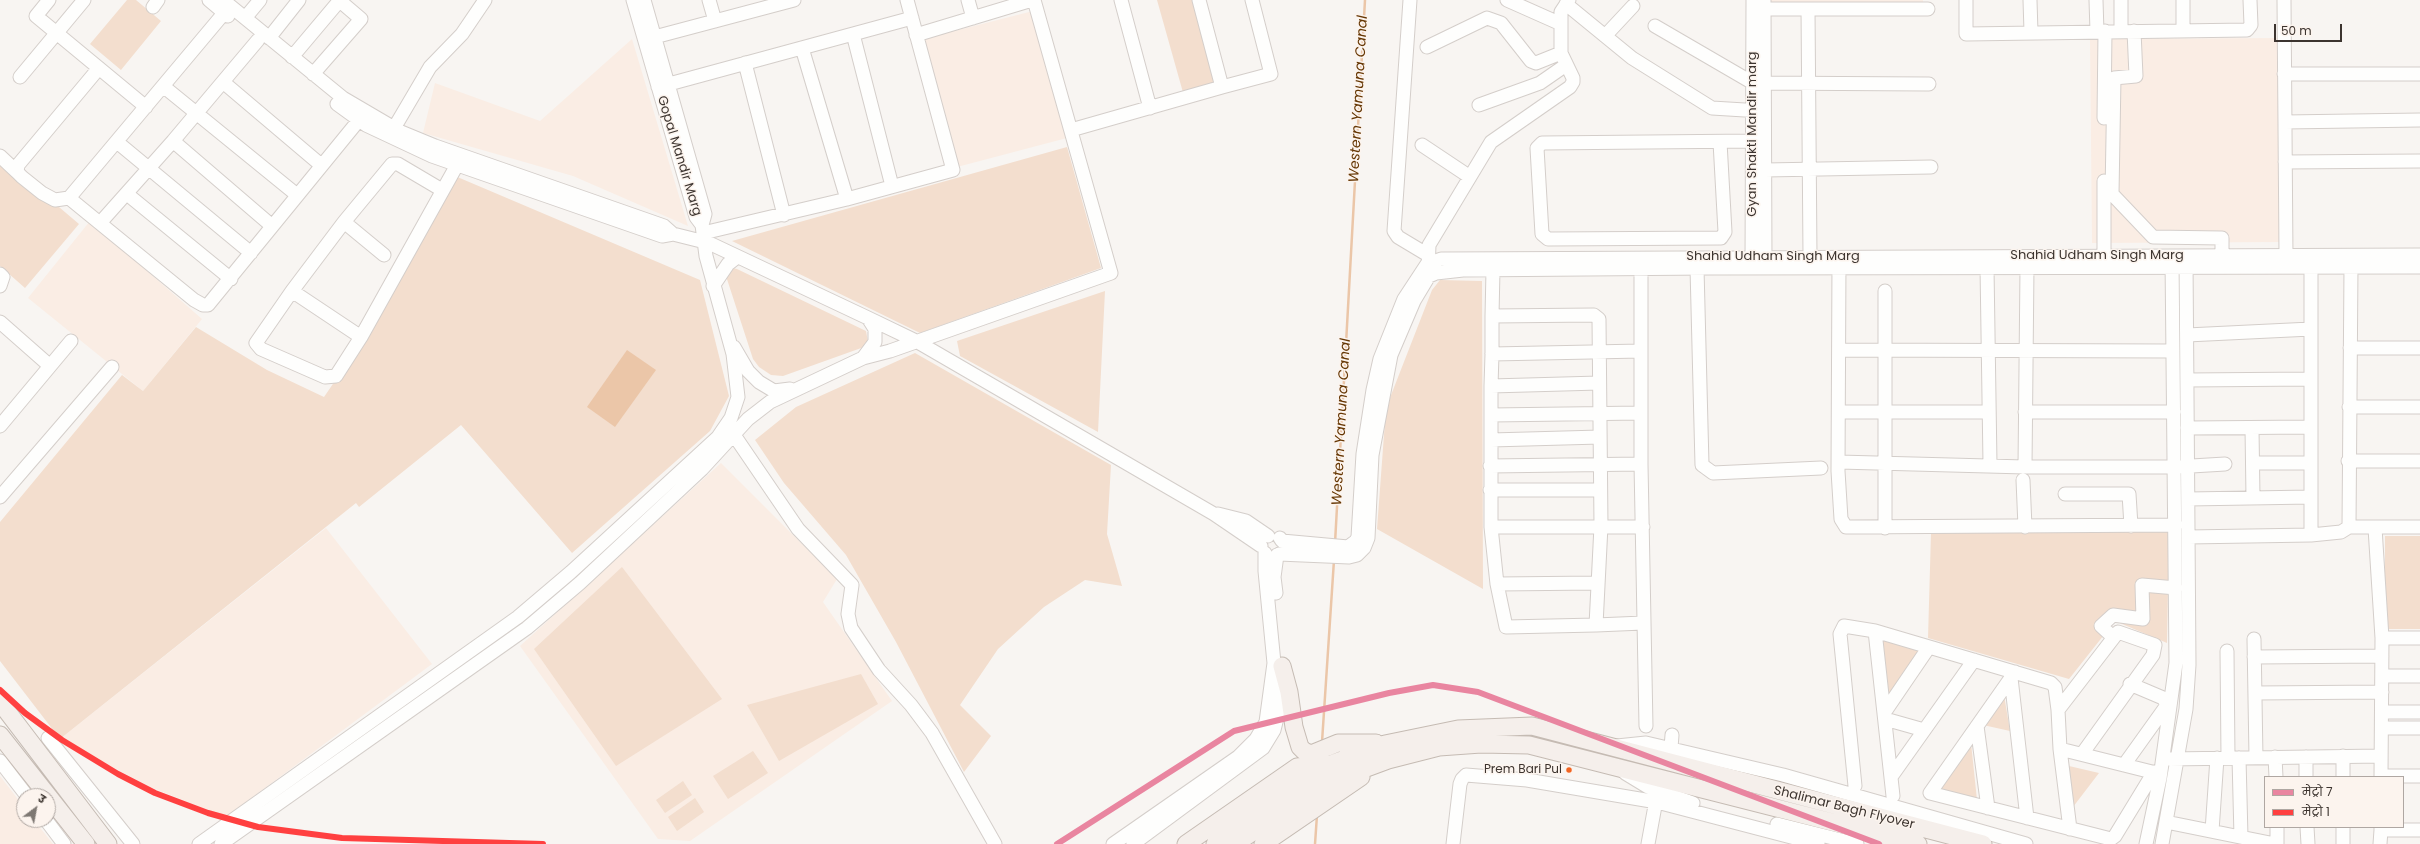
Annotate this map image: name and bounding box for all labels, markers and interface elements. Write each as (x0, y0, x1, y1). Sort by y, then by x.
water label: Western Yamuna Canal (1346, 15, 1372, 183)
scale bar (2276, 16, 2344, 42)
text: 50 m (2281, 22, 2312, 39)
street label: Gyan Shakti Mandir marg (1745, 51, 1761, 217)
street label: Gopal Mandir Marg (653, 94, 705, 218)
street label: Shahid Udham Singh Marg (2010, 248, 2184, 264)
street label: Shahid Udham Singh Marg (1686, 249, 1860, 265)
water label: Western Yamuna Canal (1329, 338, 1355, 506)
place label: Prem Bari Pul (1484, 763, 1562, 777)
marker: Prem Bari Pul (1564, 765, 1574, 775)
legend (2264, 776, 2404, 828)
street label: Shalimar Bagh Flyover (1772, 783, 1916, 833)
text: मेट्रो 7 (2302, 783, 2333, 800)
north arrow (16, 788, 56, 828)
text: उ (35, 790, 49, 807)
text: मेट्रो 1 (2302, 803, 2330, 820)

